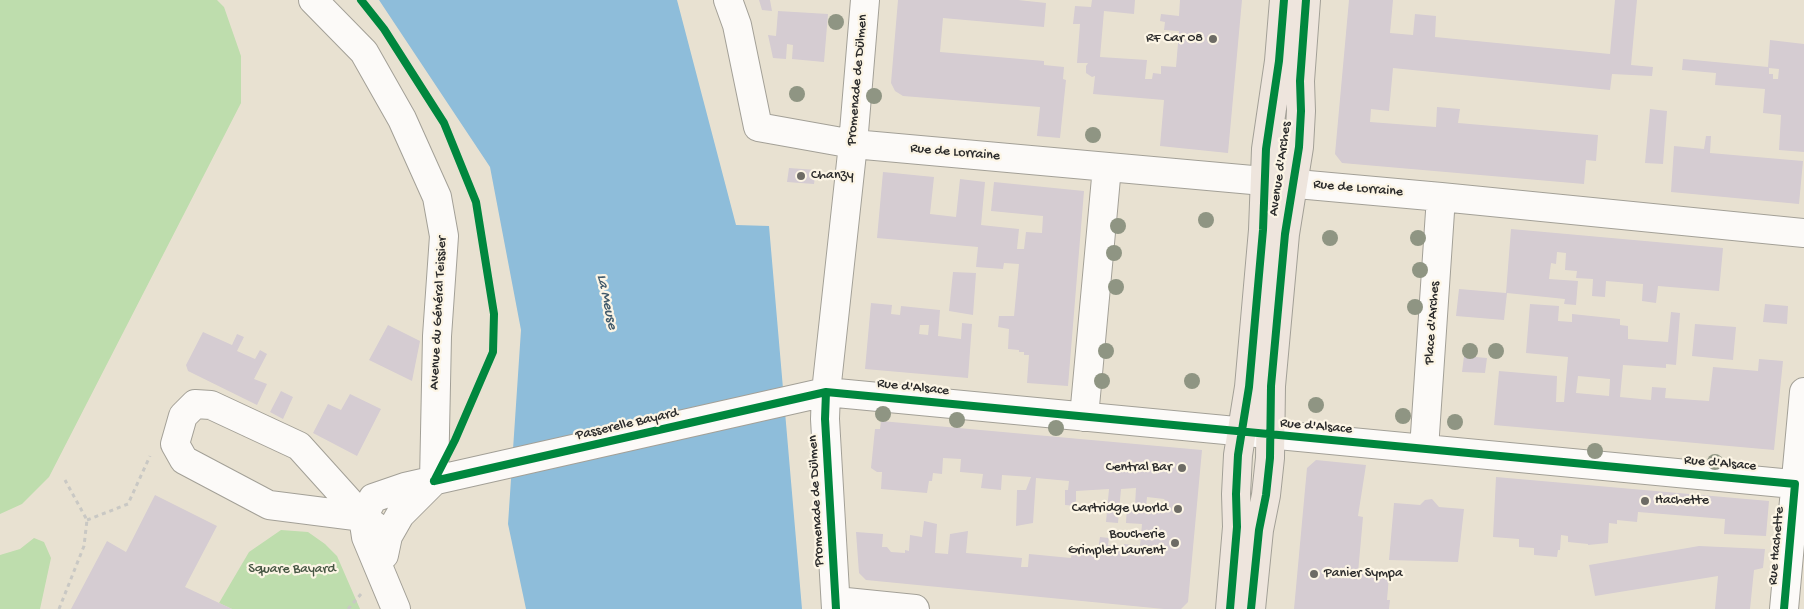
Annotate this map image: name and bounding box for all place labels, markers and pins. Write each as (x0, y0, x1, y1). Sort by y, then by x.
place label: RF Car 08 (1146, 31, 1203, 47)
marker: RF Car 08 (1207, 33, 1219, 45)
place label: Chanzy (811, 168, 854, 184)
marker: Chanzy (795, 170, 807, 182)
place label: Central Bar (1106, 460, 1172, 476)
marker: Central Bar (1176, 462, 1188, 474)
place label: Hachette (1655, 493, 1709, 509)
marker: Hachette (1639, 495, 1651, 507)
place label: Cartridge World (1072, 501, 1168, 517)
marker: Cartridge World (1172, 503, 1184, 515)
place label: Boucherie Grimplet Laurent (1068, 527, 1165, 560)
marker: Boucherie Grimplet Laurent (1169, 537, 1181, 549)
place label: Panier Sympa (1324, 566, 1403, 582)
marker: Panier Sympa (1308, 568, 1320, 580)

